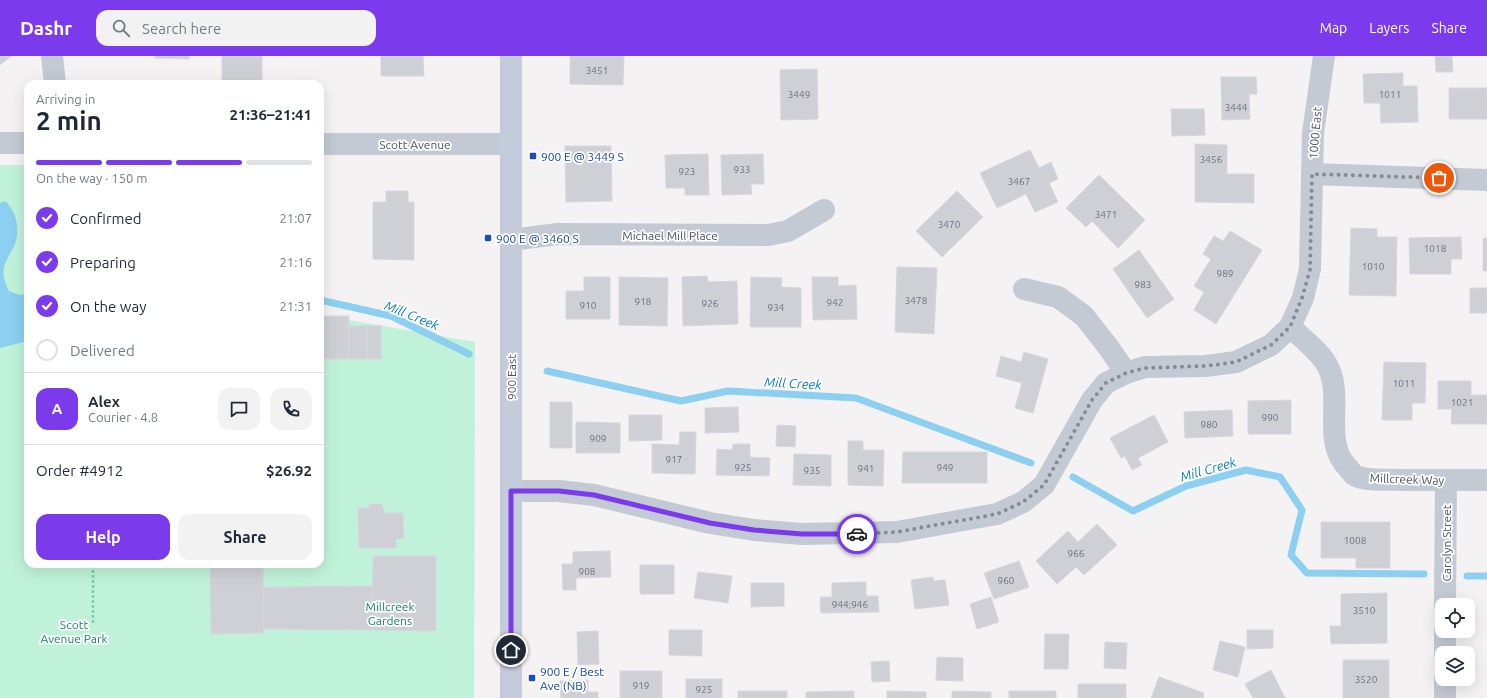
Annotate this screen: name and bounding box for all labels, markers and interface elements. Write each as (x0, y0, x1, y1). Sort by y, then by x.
search box (96, 10, 376, 46)
text: Dashr (20, 17, 72, 39)
icon: search (110, 17, 132, 39)
text: Search here (142, 20, 221, 37)
text: Map (1320, 20, 1347, 36)
text: Layers (1369, 20, 1409, 36)
text: Share (1431, 20, 1467, 36)
house number: 3451 (586, 65, 608, 76)
house number: 3449 (788, 89, 810, 100)
house number: 1011 (1379, 89, 1401, 100)
text: Arriving in (36, 92, 95, 106)
house number: 3444 (1225, 102, 1248, 113)
text: 2 min (36, 106, 102, 135)
text: 21:36–21:41 (229, 106, 312, 123)
street label: 1000 East (1306, 106, 1324, 160)
street label: Scott Avenue (379, 138, 451, 151)
place label: 900 E @ 3449 S (541, 150, 624, 163)
marker: 900 E @ 3449 S (528, 151, 538, 161)
house number: 3456 (1200, 154, 1223, 165)
pin (1422, 161, 1456, 195)
house number: 933 (734, 164, 750, 175)
house number: 923 (679, 166, 695, 177)
icon: bag (1428, 167, 1450, 189)
text: On the way · 150 m (36, 171, 148, 185)
house number: 3467 (1008, 176, 1030, 187)
icon: check (36, 207, 58, 229)
house number: 3471 (1095, 209, 1117, 220)
text: Confirmed (70, 210, 142, 227)
text: 21:07 (279, 211, 312, 225)
house number: 3470 (938, 219, 961, 230)
street label: Michael Mill Place (622, 229, 718, 242)
place label: 900 E @ 3460 S (496, 232, 579, 245)
marker: 900 E @ 3460 S (483, 233, 493, 243)
house number: 1018 (1424, 243, 1447, 254)
icon: check (36, 251, 58, 273)
text: Preparing (70, 254, 136, 271)
text: 21:16 (279, 255, 312, 269)
house number: 1010 (1362, 261, 1385, 272)
house number: 989 (1217, 268, 1233, 279)
house number: 983 (1135, 279, 1151, 290)
icon: check (36, 295, 58, 317)
house number: 3478 (905, 295, 928, 306)
house number: 918 (635, 296, 652, 307)
house number: 942 (827, 297, 843, 308)
text: On the way (70, 298, 146, 315)
water label: Mill Creek (383, 298, 442, 332)
house number: 926 (702, 298, 719, 309)
text: 21:31 (279, 299, 312, 313)
house number: 910 (580, 300, 597, 311)
house number: 934 (768, 302, 785, 313)
text: Delivered (70, 342, 135, 359)
street label: 900 East (505, 354, 518, 400)
water label: Mill Creek (764, 375, 822, 392)
house number: 1011 (1393, 378, 1415, 389)
button: chat (218, 388, 260, 430)
button: phone (270, 388, 312, 430)
text: Alex (88, 393, 120, 410)
house number: 1021 (1451, 397, 1473, 408)
text: A (52, 400, 62, 417)
text: Courier · 4.8 (88, 410, 158, 424)
house number: 990 (1262, 412, 1279, 423)
house number: 980 (1201, 419, 1218, 430)
house number: 909 (590, 433, 606, 444)
house number: 917 (666, 454, 682, 465)
water label: Mill Creek (1178, 454, 1238, 484)
text: Order #4912 (36, 462, 123, 479)
text: $26.92 (266, 462, 312, 479)
house number: 925 (735, 462, 751, 473)
house number: 949 (937, 462, 953, 473)
house number: 941 (858, 463, 874, 474)
house number: 935 (804, 465, 820, 476)
street label: Millcreek Way (1369, 471, 1445, 487)
street label: Carolyn Street (1440, 504, 1453, 582)
button: Help (36, 514, 170, 560)
button: Share (178, 514, 312, 560)
courier (837, 514, 877, 554)
icon: car (846, 523, 868, 545)
house number: 1008 (1344, 535, 1367, 546)
house number: 966 (1068, 548, 1085, 559)
house number: 908 (579, 566, 596, 577)
house number: 960 (998, 575, 1015, 586)
map controls (1435, 598, 1475, 686)
button: locate (1435, 598, 1475, 638)
house number: 944;946 (832, 599, 869, 610)
park label: Millcreek Gardens (365, 600, 415, 627)
house number: 3510 (1353, 605, 1376, 616)
park label: Scott Avenue Park (40, 618, 108, 645)
pin (494, 633, 528, 667)
icon: home (500, 639, 522, 661)
button: layers (1435, 646, 1475, 686)
place label: 900 E / Best Ave (NB) (540, 665, 604, 693)
marker: 900 E / Best Ave (NB) (527, 673, 537, 683)
house number: 3520 (1355, 674, 1378, 685)
house number: 919 (633, 680, 649, 691)
house number: 925 (696, 684, 712, 695)

